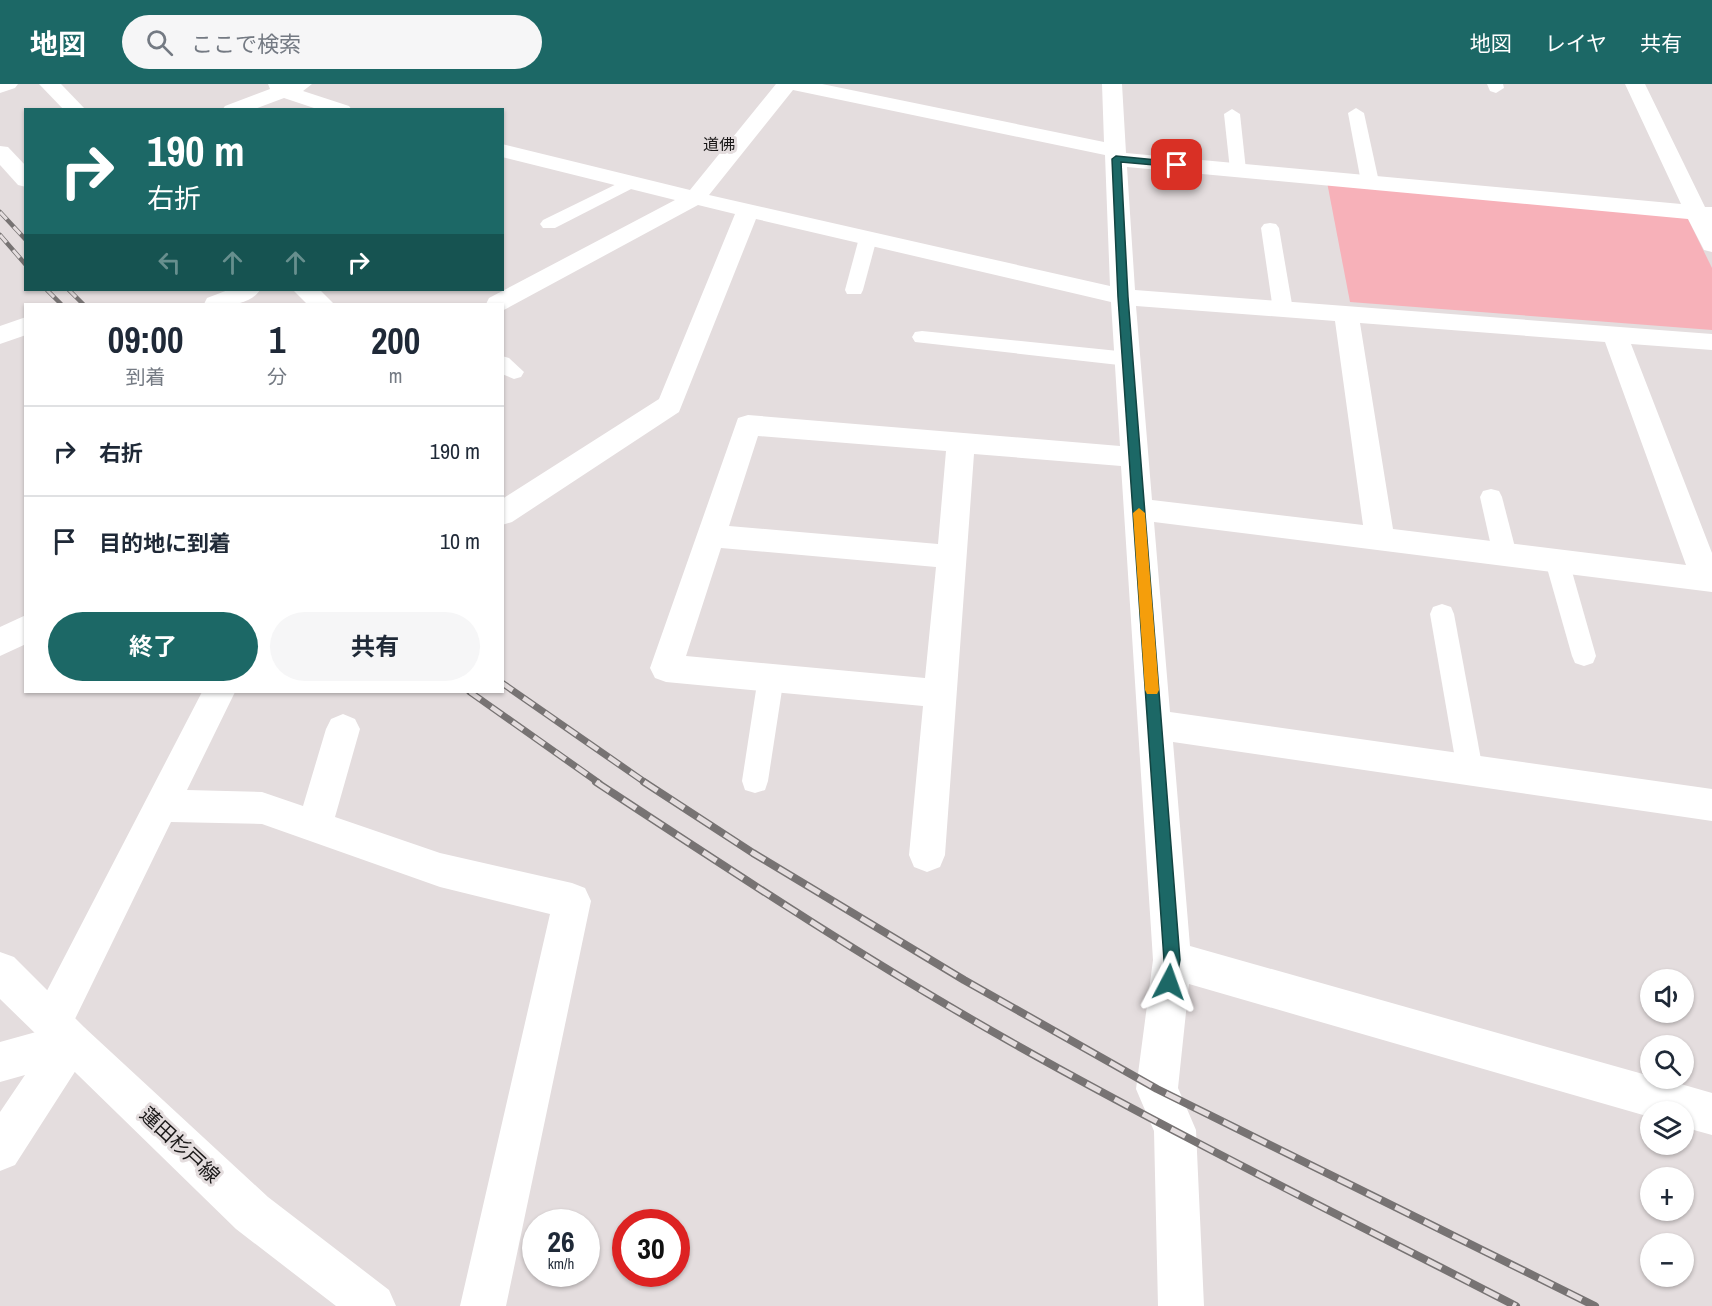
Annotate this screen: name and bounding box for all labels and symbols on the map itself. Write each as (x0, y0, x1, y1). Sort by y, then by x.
district label: 道佛 (703, 133, 735, 155)
pin (1151, 139, 1202, 190)
position arrow (1137, 950, 1201, 1014)
street label: 蓮田杉戸線 (135, 1101, 226, 1189)
speed limit sign: 30 (612, 1209, 690, 1287)

